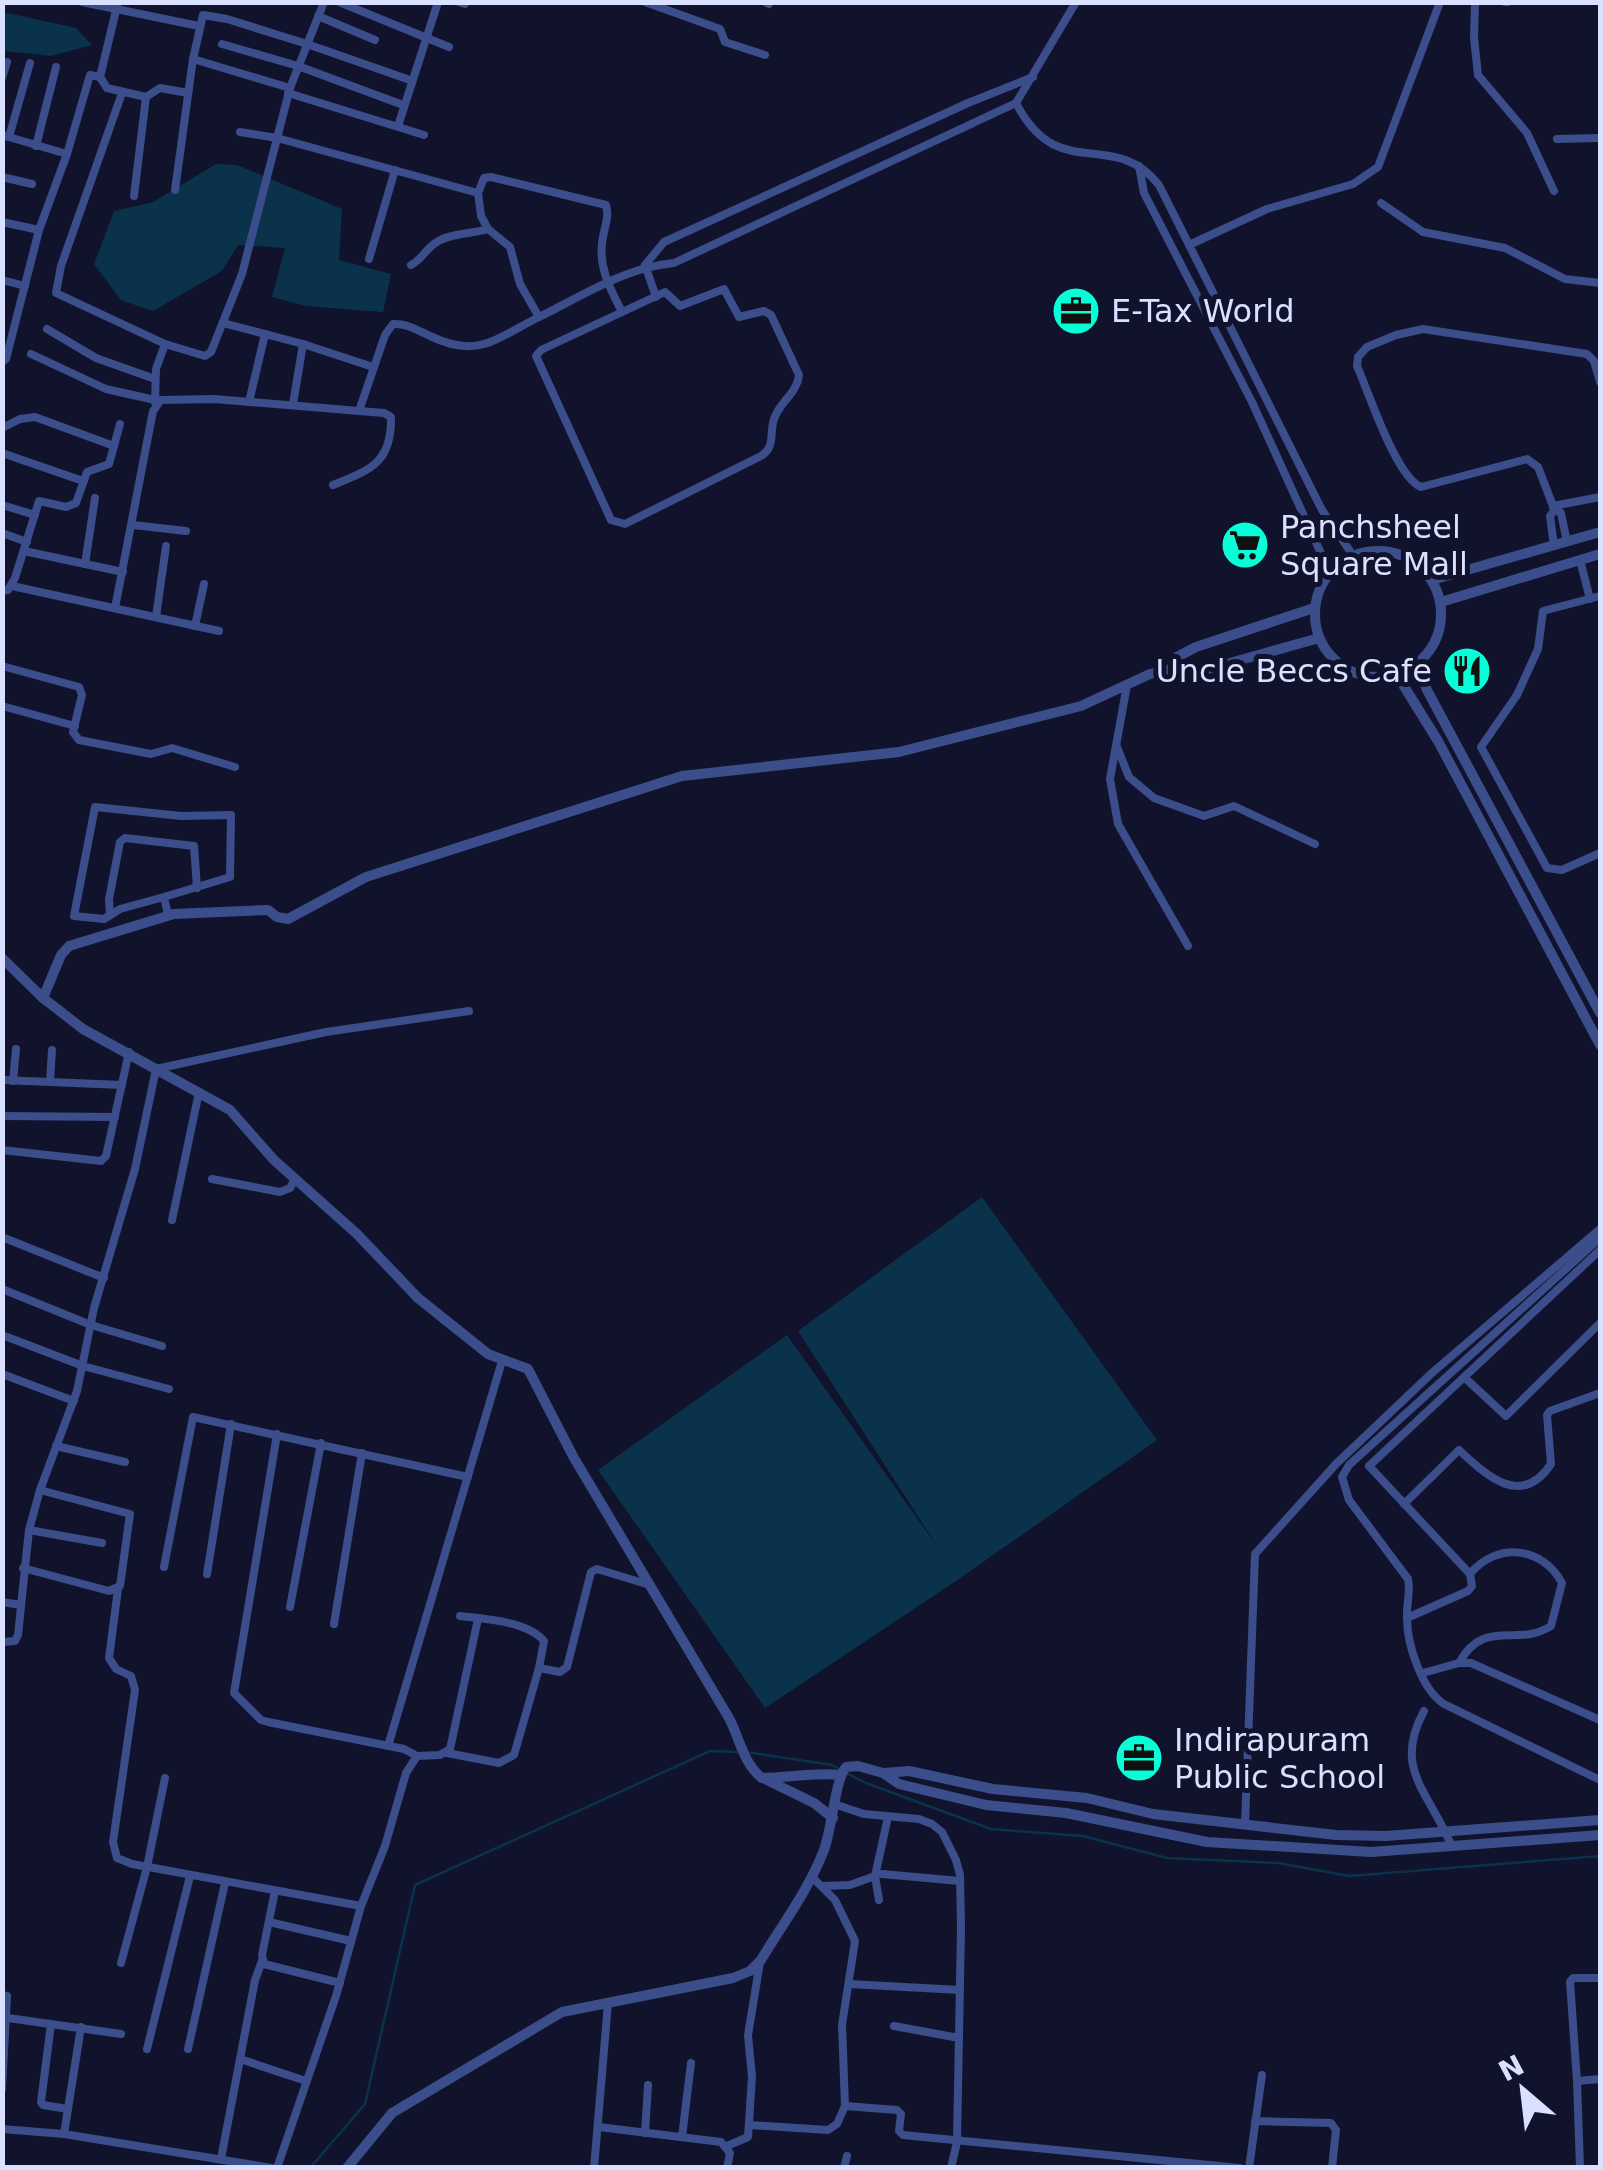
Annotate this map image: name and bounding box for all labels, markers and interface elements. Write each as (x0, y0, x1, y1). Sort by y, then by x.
office icon: E-Tax World (1050, 285, 1102, 337)
place label: E-Tax World (1111, 292, 1295, 330)
place label: Panchsheel Square Mall (1280, 508, 1468, 583)
supermarket icon: Panchsheel Square Mall (1219, 519, 1271, 571)
restaurant icon: Uncle Beccs Cafe (1441, 645, 1493, 697)
place label: Uncle Beccs Cafe (1155, 652, 1432, 690)
place label: Indirapuram Public School (1174, 1721, 1385, 1796)
office icon: Indirapuram Public School (1113, 1732, 1165, 1784)
north arrow (1473, 2040, 1573, 2140)
text: N (1493, 2048, 1530, 2088)

